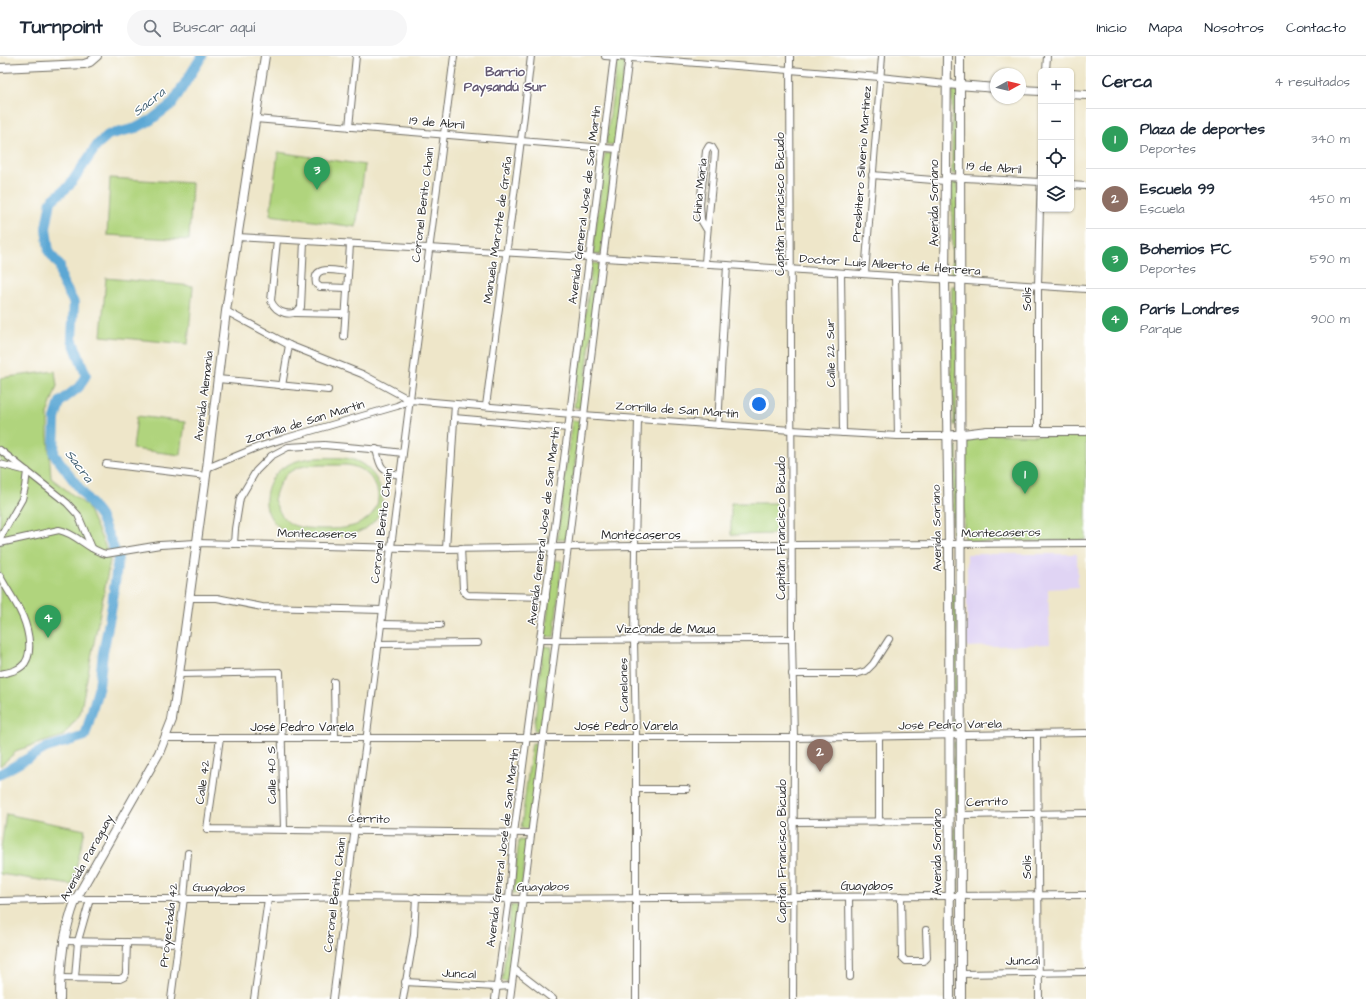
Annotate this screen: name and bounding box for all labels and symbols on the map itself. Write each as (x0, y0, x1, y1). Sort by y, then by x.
district label: Barrio Paysandú Sur (464, 63, 547, 97)
north arrow (990, 68, 1026, 104)
water label: Sacra (129, 83, 170, 120)
street label: Presbítero Silverio Martínez (848, 85, 876, 243)
street label: Avenida General José de San Martín (564, 105, 606, 305)
street label: 19 de Abril (409, 112, 465, 134)
street label: Capitán Francisco Bicudo (772, 132, 789, 276)
street label: Coronel Benito Chain (408, 147, 438, 263)
street label: Manuela Marotte de Graña (479, 155, 517, 305)
pin: 3 (304, 157, 330, 190)
street label: China María (688, 157, 712, 223)
street label: 19 de Abril (966, 158, 1022, 178)
street label: Avenida Soriano (926, 159, 943, 247)
street label: Doctor Luis Alberto de Herrera (799, 250, 981, 280)
street label: Solís (1019, 287, 1036, 311)
street label: Calle 22 Sur (822, 318, 840, 387)
street label: Avenida Alemania (190, 350, 218, 442)
your location (749, 394, 769, 414)
street label: Zorrilla de San Martín (244, 396, 366, 448)
street label: Zorrilla de San Martín (615, 397, 739, 423)
street label: Avenida General José de San Martín (523, 426, 565, 626)
water label: Sacra (61, 446, 98, 487)
street label: Capitán Francisco Bicudo (773, 456, 790, 600)
pin: 1 (1012, 461, 1038, 494)
street label: Coronel Benito Chain (367, 468, 397, 584)
street label: Avenida Soriano (928, 484, 946, 572)
street label: Montecaseros (961, 524, 1041, 542)
street label: Montecaseros (277, 525, 357, 543)
street label: Montecaseros (601, 527, 681, 544)
pin: 4 (35, 605, 61, 638)
street label: Vizconde de Maua (617, 621, 715, 638)
street label: Canelones (615, 658, 633, 712)
street label: José Pedro Varela (898, 716, 1002, 734)
street label: José Pedro Varela (574, 718, 678, 735)
street label: José Pedro Varela (250, 719, 354, 736)
pin: 2 (807, 739, 833, 772)
street label: Calle 40 S (263, 746, 281, 804)
street label: Avenida General José de San Martín (482, 748, 524, 948)
street label: Calle 42 (191, 759, 215, 805)
street label: Capitán Francisco Bicudo (774, 779, 791, 923)
street label: Cerrito (966, 793, 1008, 811)
street label: Avenida Soriano (929, 808, 946, 896)
street label: Cerrito (348, 810, 390, 828)
street label: Avenida Paraguay (56, 811, 119, 905)
street label: Coronel Benito Chain (320, 837, 350, 953)
street label: Solís (1019, 855, 1036, 879)
street label: Guayabos (516, 878, 570, 897)
street label: Guayabos (841, 878, 893, 896)
street label: Guayabos (192, 879, 246, 898)
street label: Proyectada 42 (155, 882, 184, 968)
street label: Juncal (1006, 952, 1040, 970)
street label: Juncal (442, 965, 477, 983)

